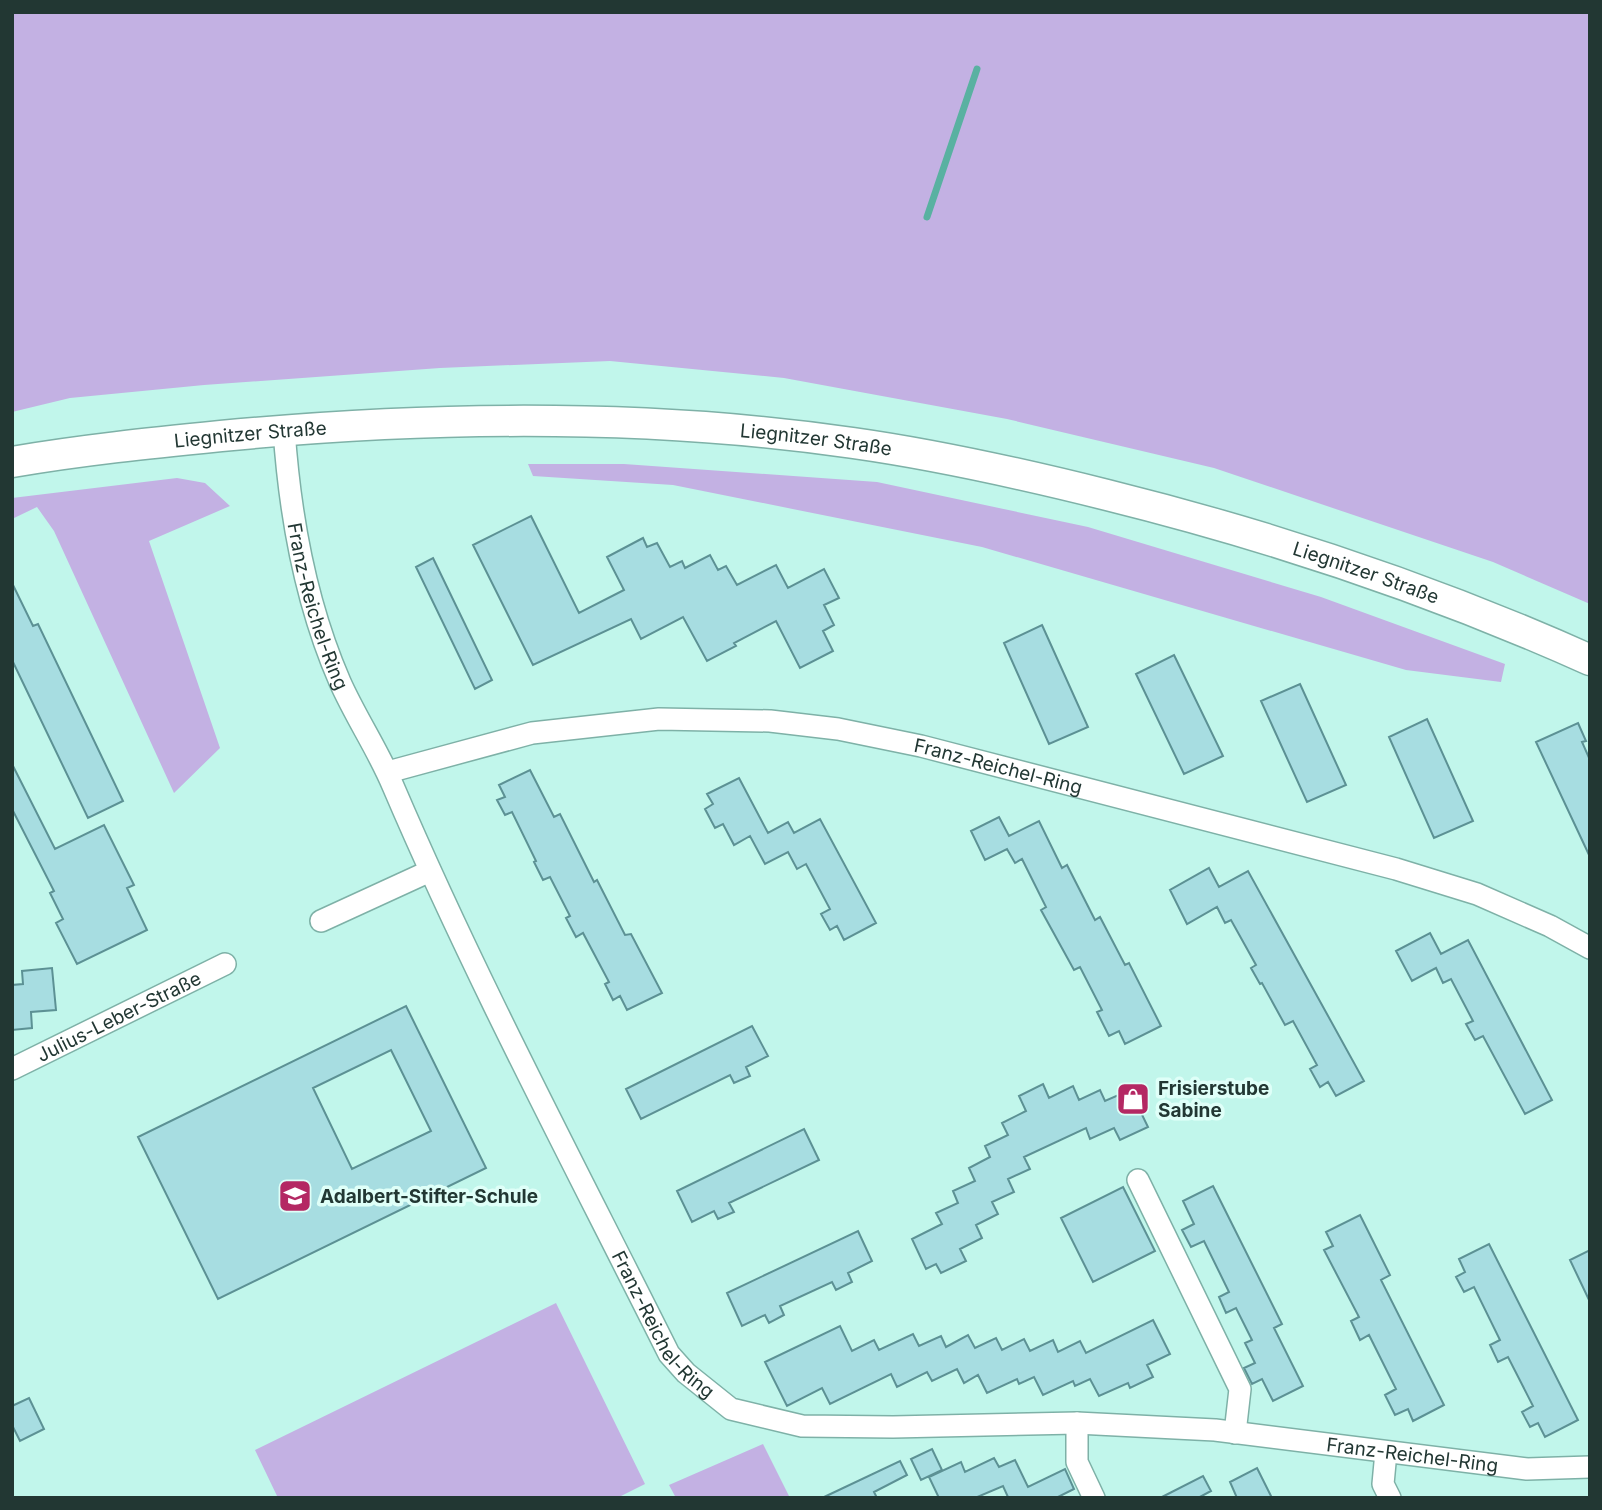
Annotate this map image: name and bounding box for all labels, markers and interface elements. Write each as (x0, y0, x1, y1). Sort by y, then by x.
street label: Liegnitzer Straße (173, 416, 327, 452)
street label: Liegnitzer Straße (739, 418, 894, 460)
street label: Franz-Reichel-Ring (283, 521, 353, 693)
street label: Liegnitzer Straße (1290, 537, 1442, 608)
street label: Franz-Reichel-Ring (912, 733, 1085, 799)
street label: Julius-Leber-Straße (33, 966, 205, 1067)
place label: Frisierstube Sabine (1158, 1077, 1269, 1122)
shop icon: Frisierstube Sabine (1114, 1080, 1152, 1118)
school or university icon: Adalbert-Stifter-Schule (276, 1177, 314, 1215)
place label: Adalbert-Stifter-Schule (320, 1185, 538, 1208)
street label: Franz-Reichel-Ring (607, 1247, 719, 1403)
street label: Franz-Reichel-Ring (1325, 1433, 1500, 1477)

